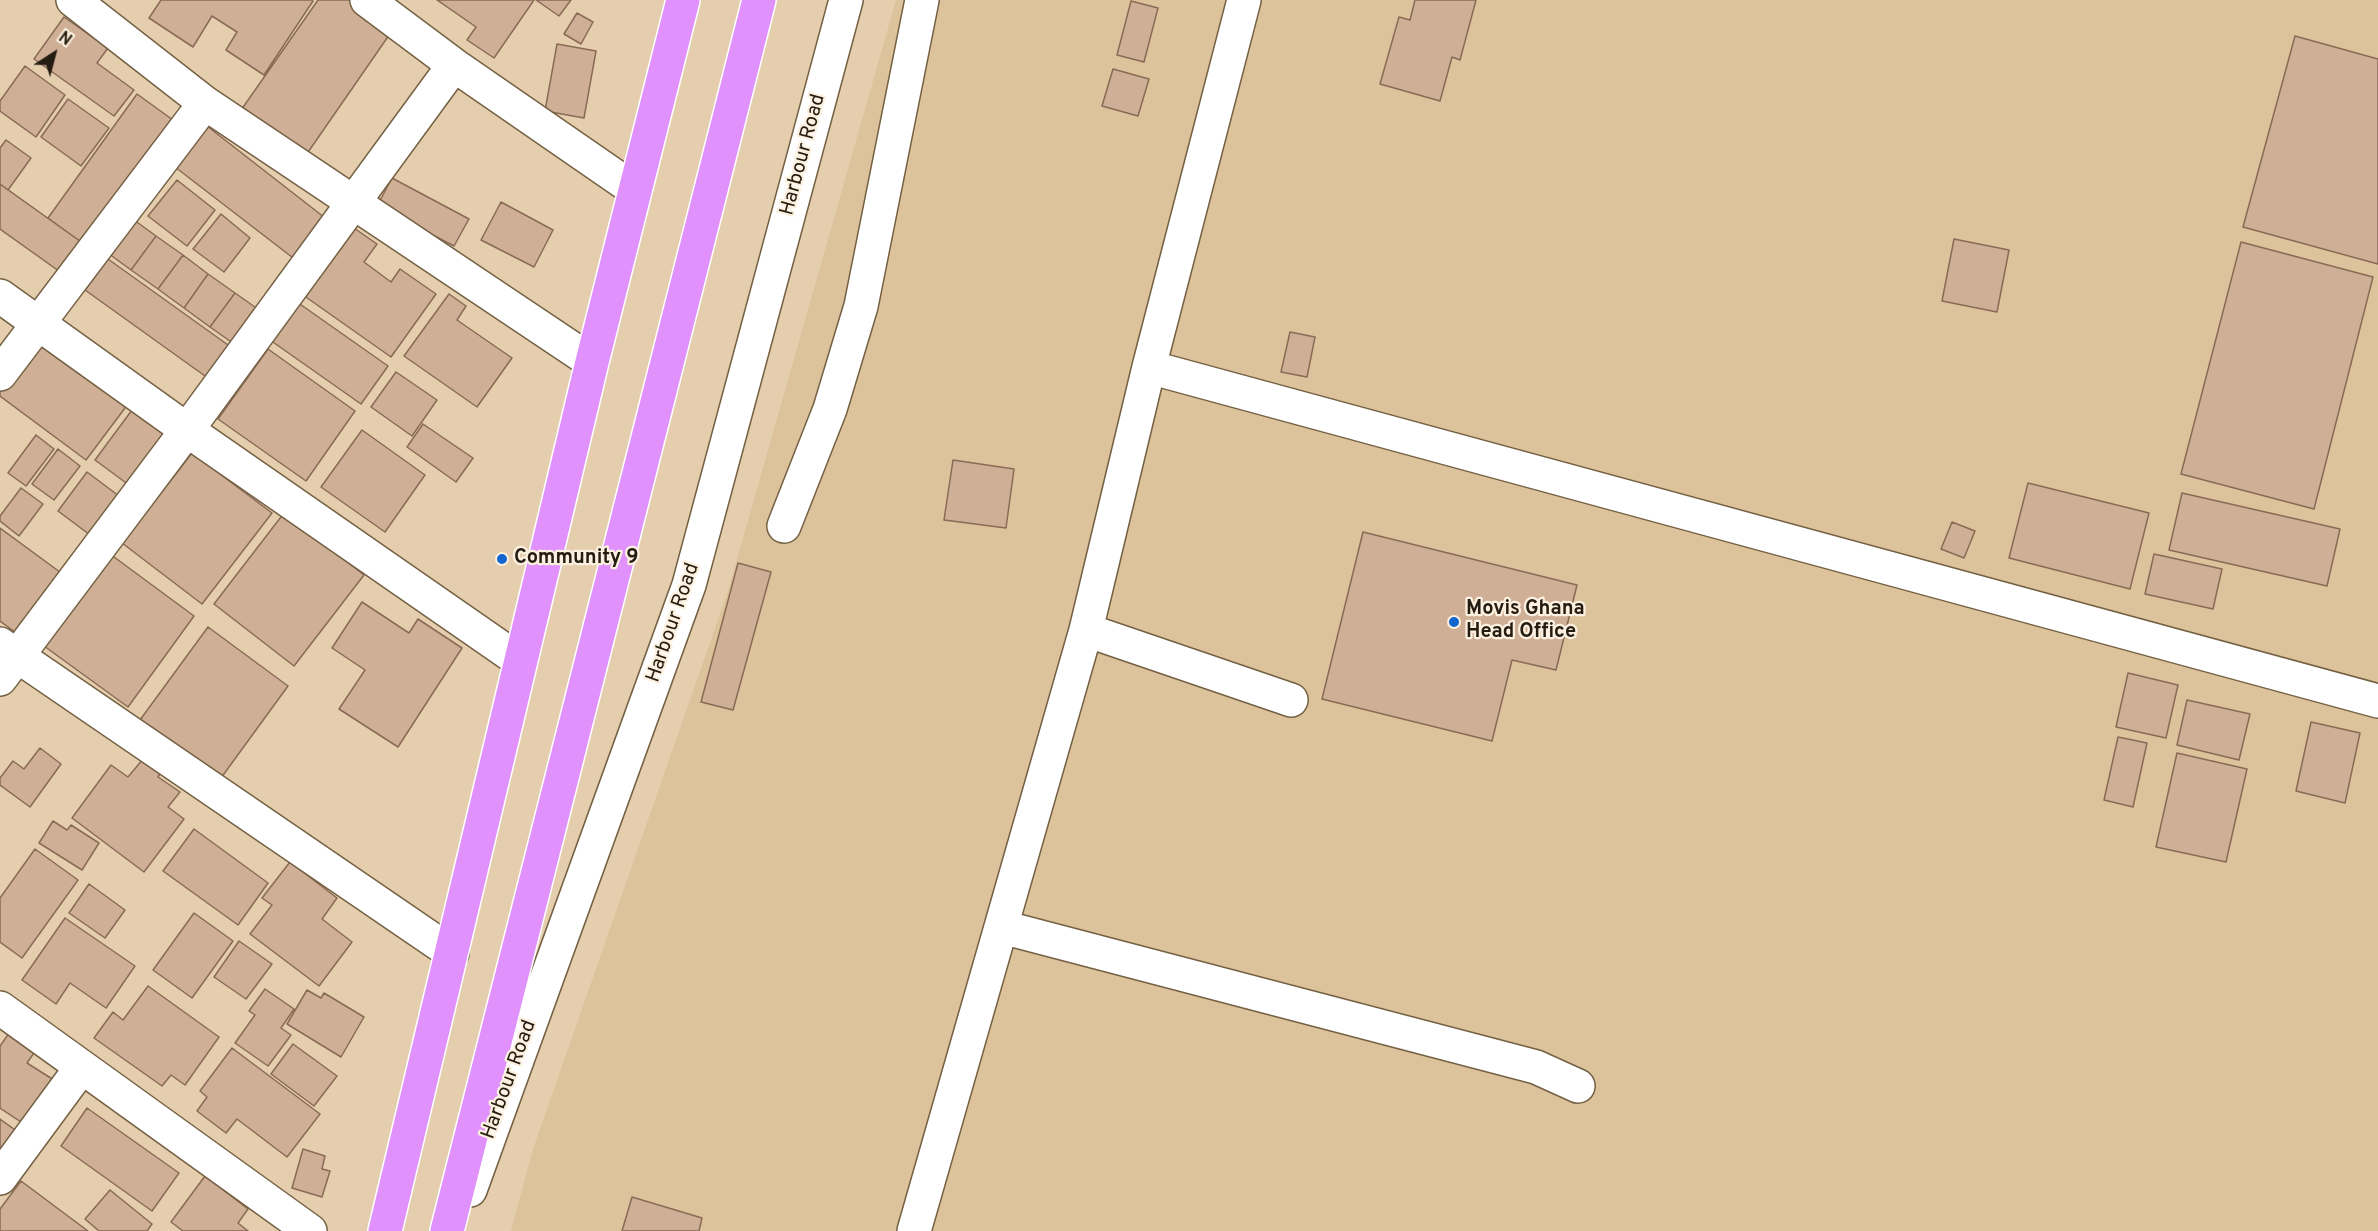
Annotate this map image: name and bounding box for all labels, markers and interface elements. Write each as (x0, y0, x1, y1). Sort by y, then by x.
north arrow (24, 24, 84, 84)
text: N (54, 28, 75, 51)
street label: Harbour Road (776, 92, 832, 218)
place label: Community 9 (514, 547, 638, 571)
marker: Community 9 (495, 552, 509, 566)
street label: Harbour Road (642, 560, 706, 686)
place label: Movis Ghana Head Office (1466, 598, 1585, 645)
marker: Movis Ghana Head Office (1447, 615, 1461, 629)
street label: Harbour Road (477, 1017, 543, 1143)

